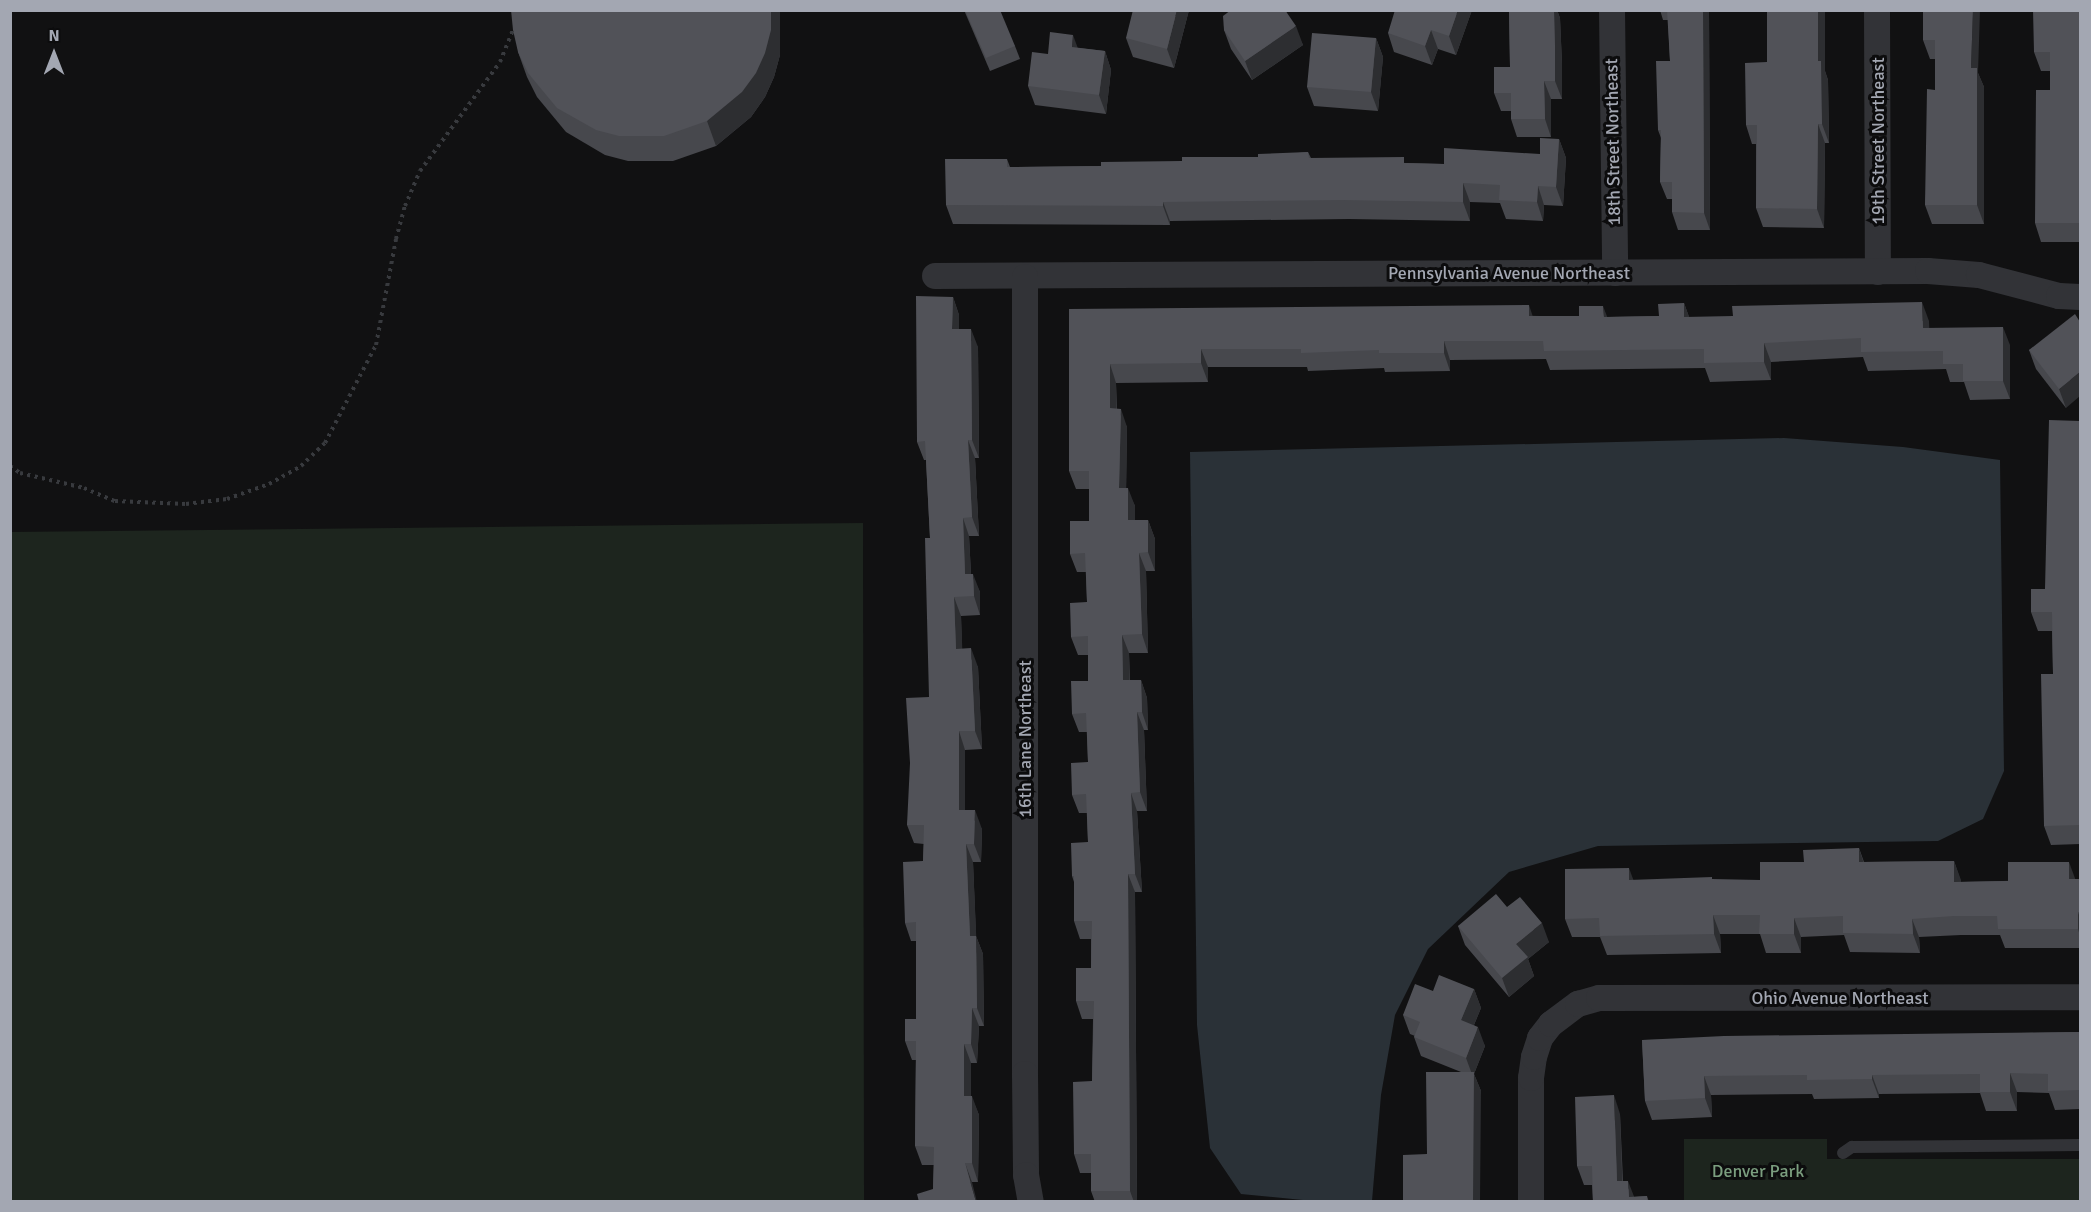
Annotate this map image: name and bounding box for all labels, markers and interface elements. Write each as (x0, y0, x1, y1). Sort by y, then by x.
north arrow (24, 24, 84, 84)
text: N (48, 26, 60, 46)
street label: 19th Street Northeast (1867, 57, 1889, 225)
street label: 18th Street Northeast (1601, 58, 1625, 226)
street label: Pennsylvania Avenue Northeast (1388, 262, 1630, 284)
street label: 16th Lane Northeast (1014, 660, 1036, 818)
street label: Ohio Avenue Northeast (1751, 987, 1929, 1009)
park label: Denver Park (1712, 1160, 1804, 1182)

